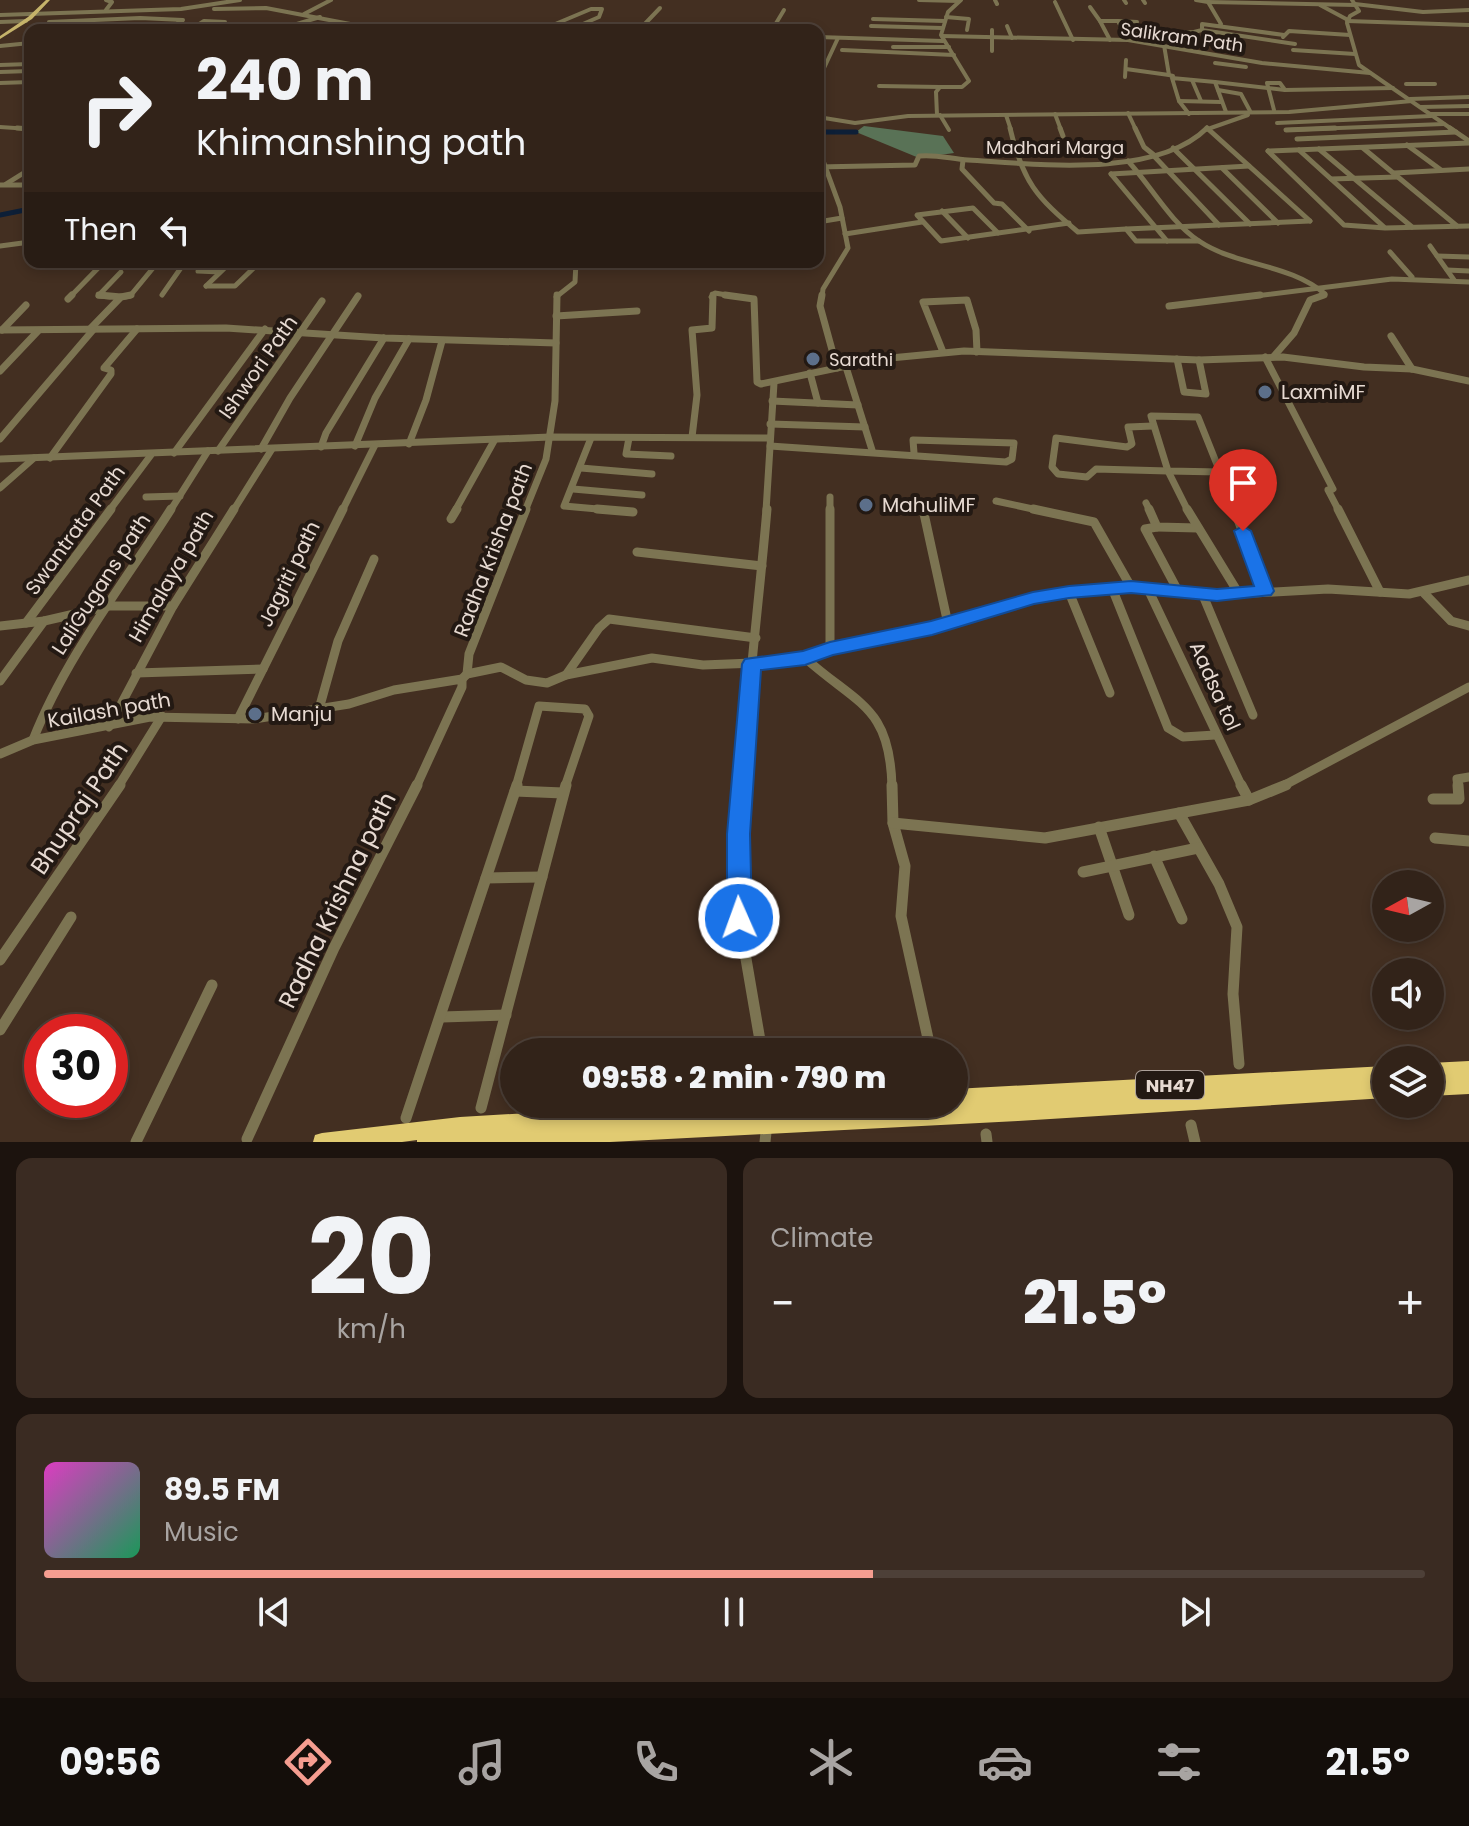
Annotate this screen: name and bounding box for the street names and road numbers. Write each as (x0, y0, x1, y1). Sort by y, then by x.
street label: Salikram Path (1119, 16, 1245, 58)
street label: Madhari Marga (986, 135, 1124, 160)
street label: Ishwori Path (212, 310, 304, 424)
street label: Swantrata Path (18, 459, 132, 601)
street label: Radha Krisha path (447, 459, 539, 641)
street label: Himalaya path (122, 505, 220, 647)
street label: LaliGugans path (45, 508, 157, 660)
street label: Jagriti path (251, 516, 327, 632)
street label: Aadsa tol (1183, 637, 1247, 735)
street label: Kailash path (45, 685, 173, 735)
street label: Bhupraj Path (22, 735, 136, 881)
street label: Radha Krishna path (270, 786, 404, 1014)
road number: NH47 (1136, 1071, 1204, 1099)

